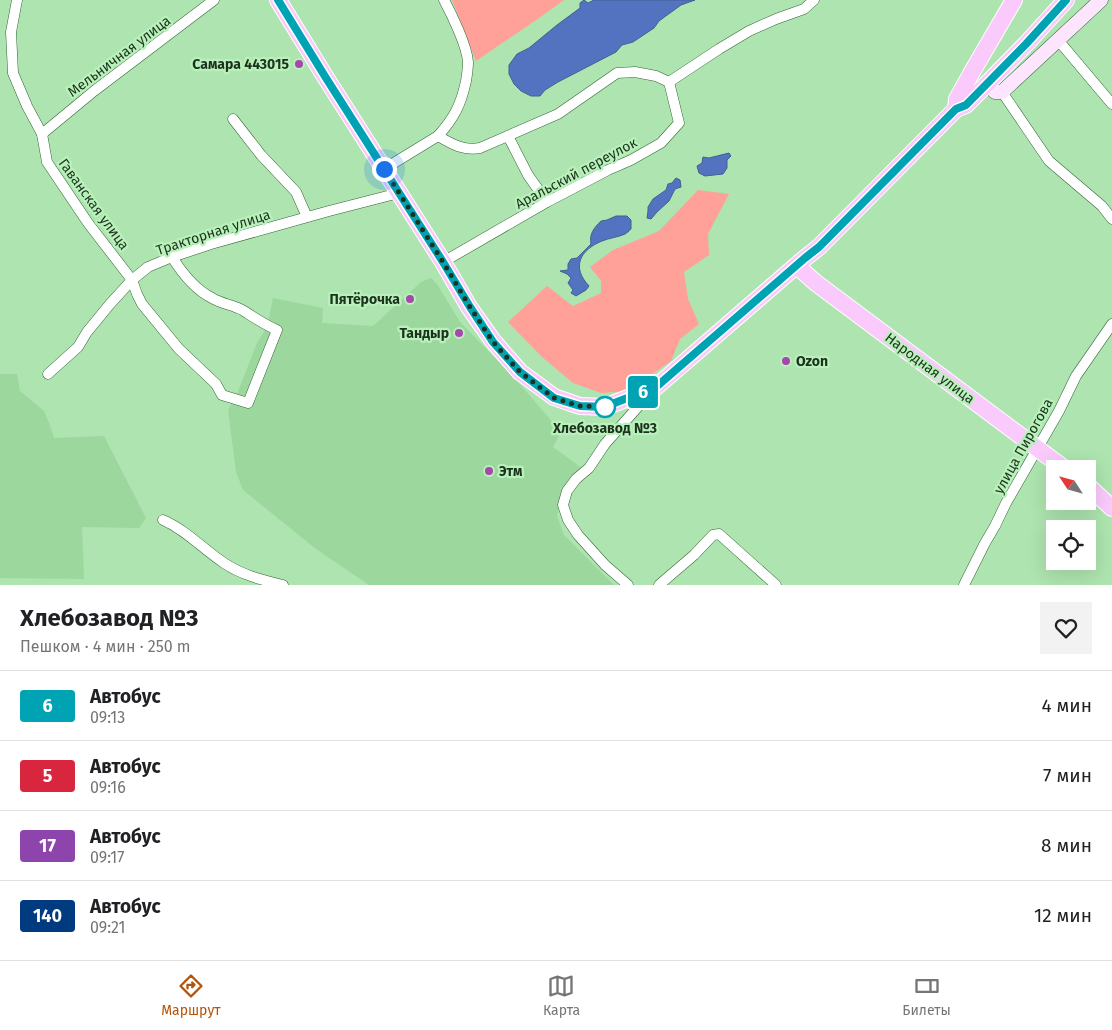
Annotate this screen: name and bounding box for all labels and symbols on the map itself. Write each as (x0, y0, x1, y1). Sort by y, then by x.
street label: Мельничная улица (64, 12, 174, 101)
place label: Самара 443015 (192, 56, 289, 73)
marker: Самара 443015 (293, 58, 305, 70)
street label: Аральский переулок (512, 134, 641, 213)
street label: Гаванская улица (55, 155, 132, 253)
your location (372, 157, 397, 182)
street label: Тракторная улица (154, 206, 272, 259)
place label: Пятёрочка (330, 291, 400, 308)
marker: Пятёрочка (404, 293, 416, 305)
place label: Тандыр (399, 325, 449, 342)
marker: Тандыр (453, 327, 465, 339)
street label: Народная улица (882, 329, 978, 408)
place label: Ozon (796, 353, 828, 370)
marker: Ozon (780, 355, 792, 367)
line badge: 6 (627, 376, 659, 408)
marker: Хлебозавод №3 (594, 396, 616, 418)
street label: улица Пирогова (990, 396, 1057, 497)
place label: Хлебозавод №3 (552, 420, 657, 437)
north arrow (1046, 460, 1096, 510)
place label: Этм (499, 463, 522, 480)
marker: Этм (483, 465, 495, 477)

